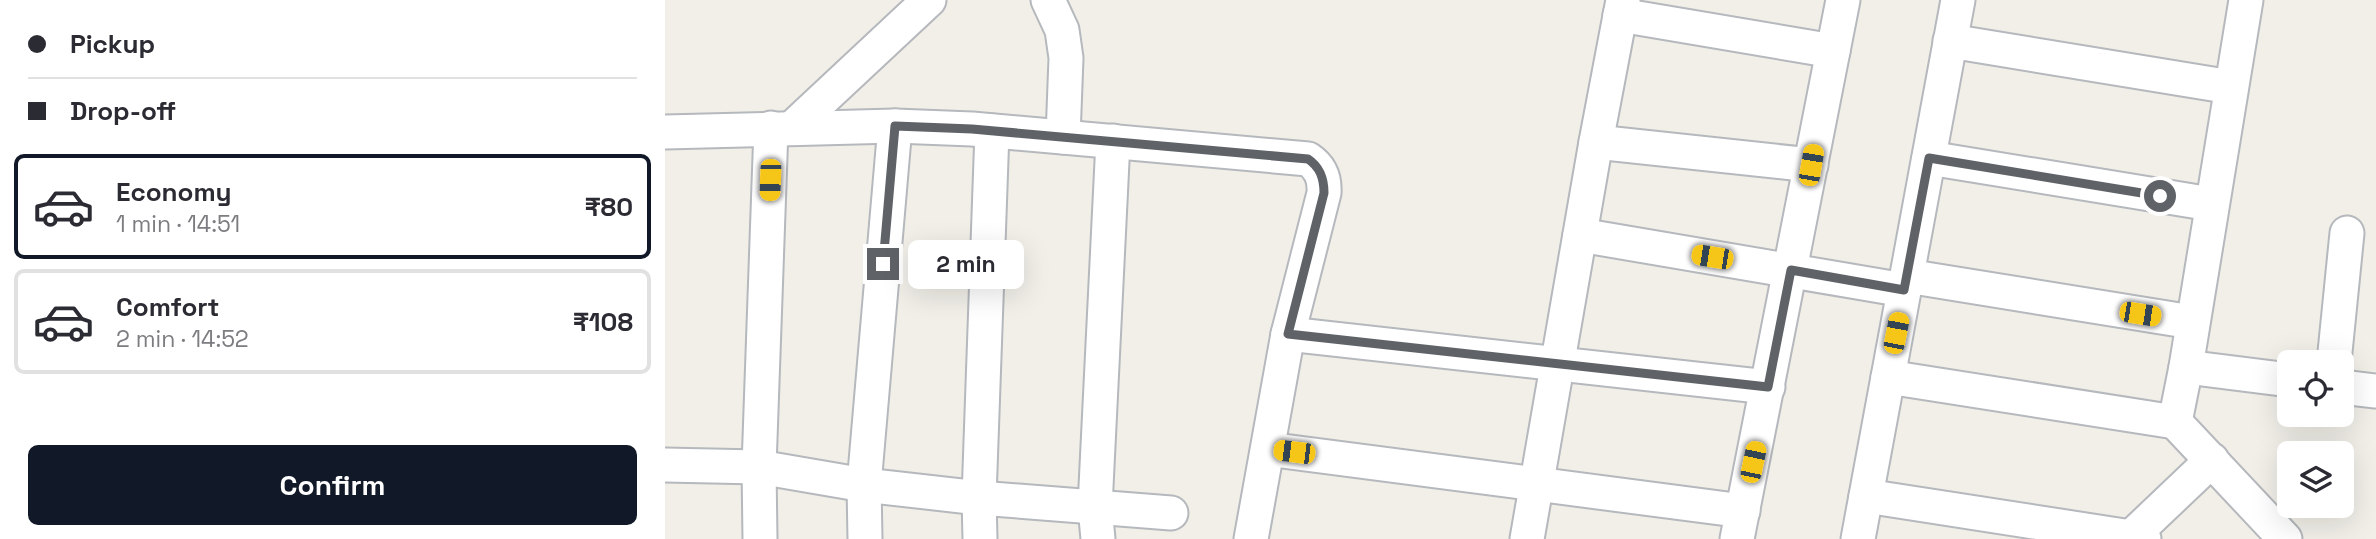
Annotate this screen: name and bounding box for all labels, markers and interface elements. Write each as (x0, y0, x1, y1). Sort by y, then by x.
text: Pickup (70, 27, 155, 61)
text: Drop-off (70, 94, 176, 128)
car (1798, 142, 1825, 188)
car (759, 159, 782, 201)
icon: car (32, 175, 95, 238)
text: Economy (116, 175, 232, 209)
route start (2144, 180, 2176, 212)
text: ₹80 (584, 190, 633, 224)
text: 1 min · 14:51 (116, 209, 240, 239)
callout: 2 min (907, 240, 1023, 288)
car (1690, 243, 1735, 271)
route end (867, 248, 899, 280)
text: 2 min (936, 249, 996, 279)
icon: car (32, 290, 95, 353)
text: Comfort (116, 290, 219, 324)
car (2118, 300, 2163, 328)
text: ₹108 (573, 305, 633, 339)
car (1882, 310, 1911, 356)
text: 2 min · 14:52 (116, 324, 249, 354)
map controls (2277, 350, 2354, 518)
button: locate (2277, 350, 2354, 427)
car (1272, 439, 1317, 465)
car (1739, 439, 1768, 485)
button: layers (2277, 441, 2354, 518)
button: Confirm (28, 445, 637, 525)

